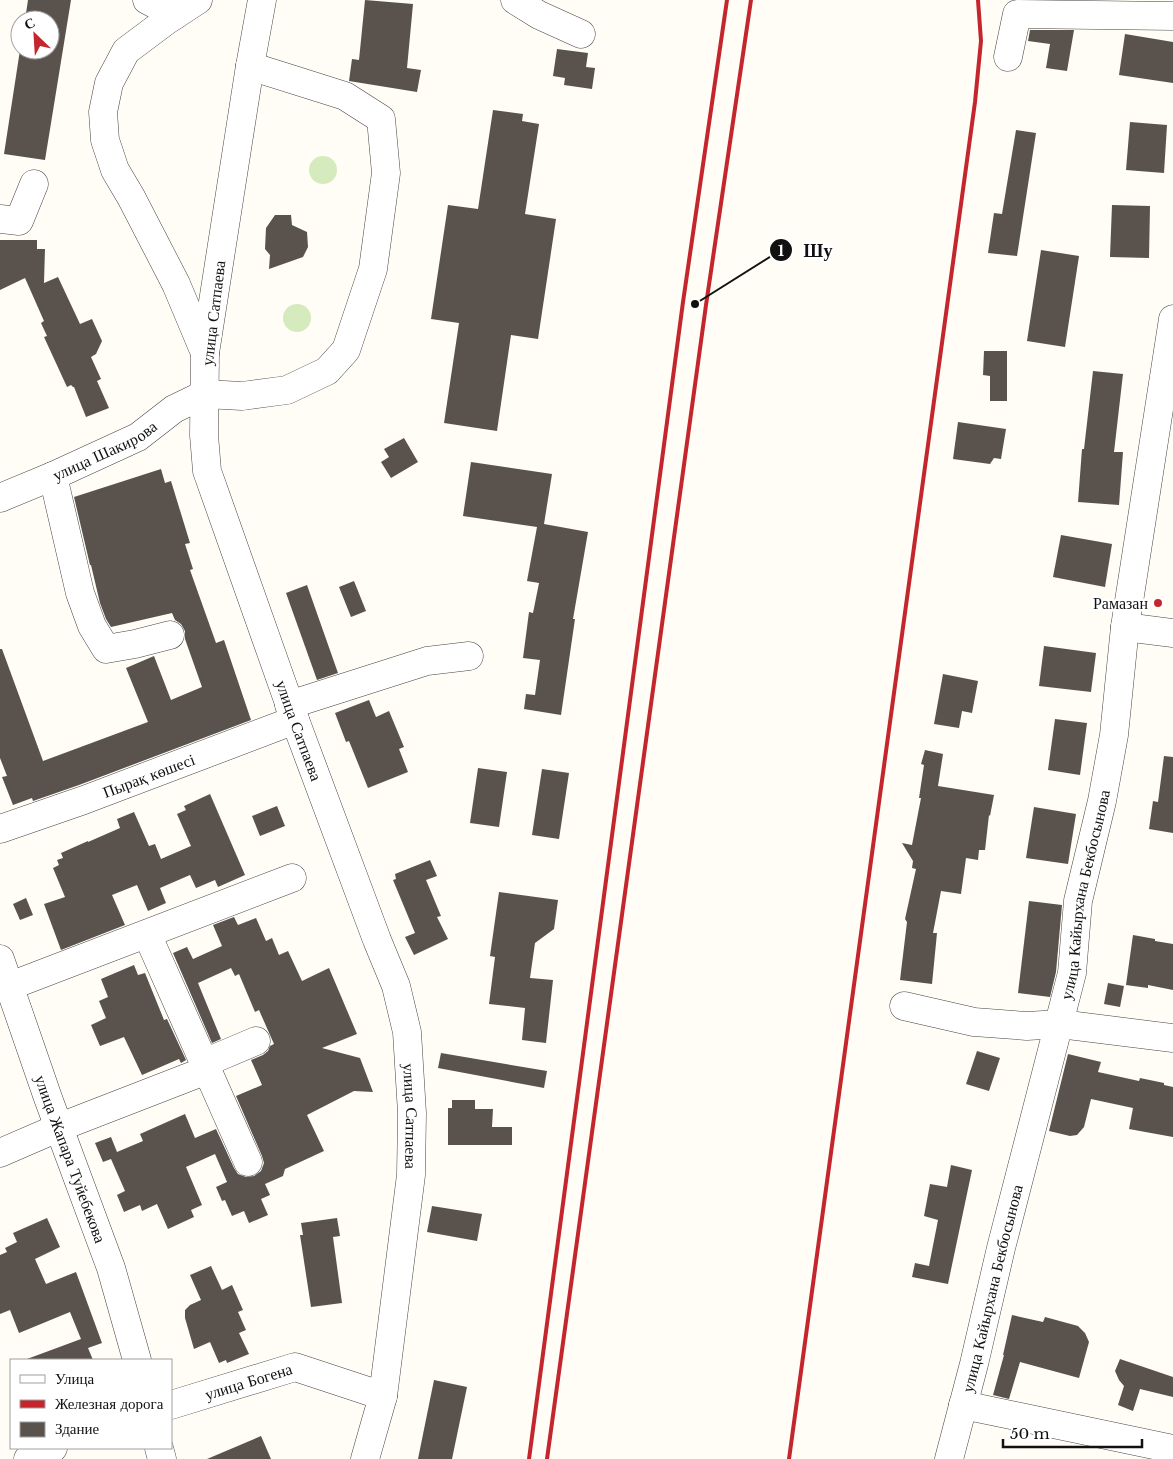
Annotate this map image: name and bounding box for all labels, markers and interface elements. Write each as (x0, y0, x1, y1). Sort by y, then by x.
north arrow (10, 10, 60, 60)
text: С (21, 13, 38, 34)
callout: Шу (769, 234, 843, 267)
text: Шу (804, 240, 832, 262)
text: 1 (778, 241, 785, 260)
street label: улица Сатпаева (197, 259, 229, 367)
street label: улица Шакирова (49, 416, 161, 485)
place label: Рамазан (1093, 593, 1148, 613)
marker: Рамазан (1152, 597, 1164, 609)
street label: улица Сатпаева (272, 677, 327, 783)
street label: Пырақ көшесі (100, 749, 198, 802)
street label: улица Кайырхана Бекбосынова (1056, 788, 1114, 1002)
street label: улица Сатпаева (399, 1063, 422, 1169)
street label: улица Жапара Туйебекова (31, 1072, 111, 1246)
street label: улица Кайырхана Бекбосынова (957, 1182, 1027, 1394)
street label: улица Богена (202, 1358, 295, 1404)
legend (10, 1359, 172, 1449)
text: Улица (55, 1369, 94, 1388)
text: Железная дорога (55, 1394, 164, 1413)
scale bar (1003, 1416, 1142, 1448)
text: Здание (55, 1419, 99, 1438)
text: 50 m (1010, 1424, 1050, 1443)

